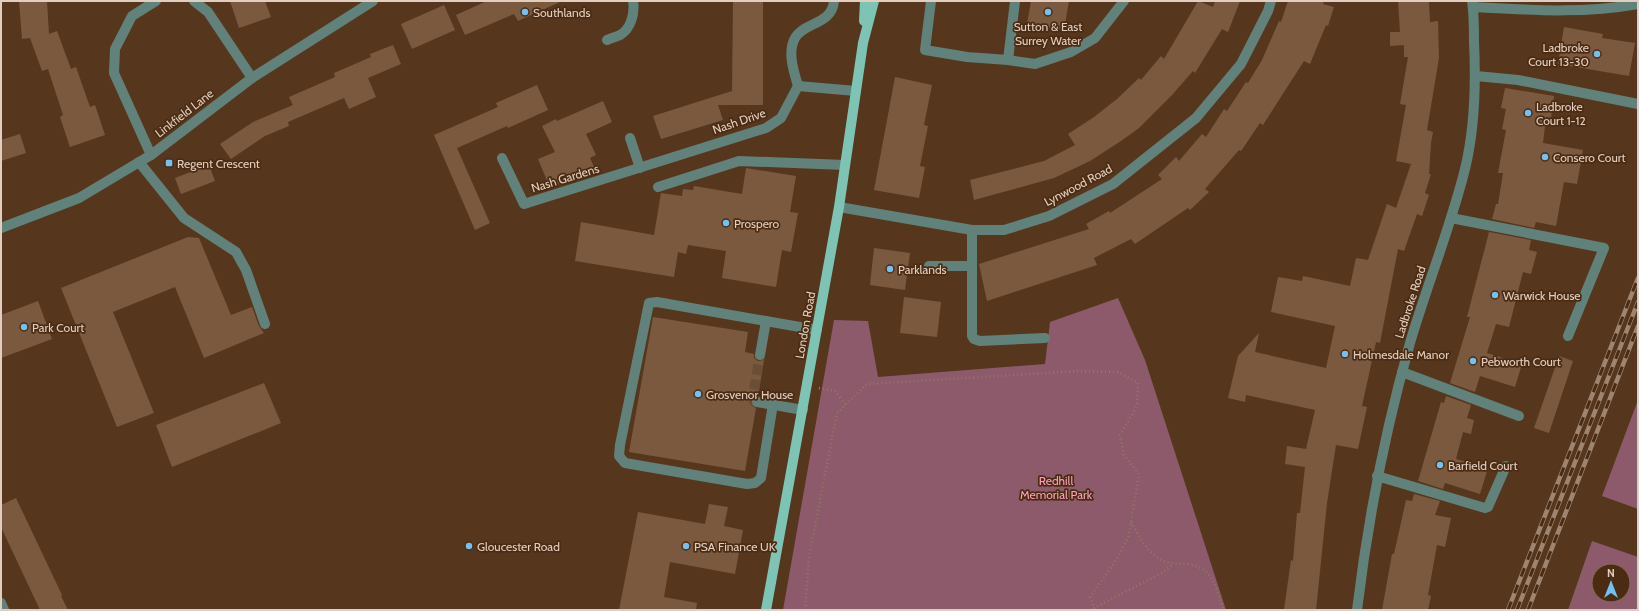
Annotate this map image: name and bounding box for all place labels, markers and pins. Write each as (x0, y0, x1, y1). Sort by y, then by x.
place label: Southlands (533, 5, 590, 20)
marker: Southlands (520, 7, 530, 17)
marker: Sutton & East Surrey Water (1043, 7, 1053, 17)
place label: Sutton & East Surrey Water (1014, 19, 1082, 48)
place label: Ladbroke Court 13-30 (1528, 40, 1589, 69)
marker: Ladbroke Court 13-30 (1592, 49, 1602, 59)
place label: Ladbroke Court 1-12 (1536, 99, 1586, 128)
marker: Ladbroke Court 1-12 (1523, 108, 1533, 118)
place label: Consero Court (1553, 150, 1626, 165)
marker: Consero Court (1540, 152, 1550, 162)
place label: Regent Crescent (177, 156, 260, 171)
marker: Regent Crescent (164, 158, 174, 168)
place label: Prospero (734, 216, 779, 231)
marker: Prospero (721, 218, 731, 228)
place label: Parklands (898, 262, 947, 277)
marker: Parklands (885, 264, 895, 274)
place label: Warwick House (1503, 288, 1581, 303)
marker: Warwick House (1490, 290, 1500, 300)
place label: Park Court (32, 320, 84, 335)
marker: Park Court (19, 322, 29, 332)
place label: Holmesdale Manor (1353, 347, 1449, 362)
marker: Holmesdale Manor (1340, 349, 1350, 359)
place label: Pebworth Court (1481, 354, 1561, 369)
marker: Pebworth Court (1468, 356, 1478, 366)
place label: Grosvenor House (706, 387, 793, 402)
marker: Grosvenor House (693, 389, 703, 399)
place label: Barfield Court (1448, 458, 1517, 473)
marker: Barfield Court (1435, 460, 1445, 470)
place label: Gloucester Road (477, 539, 560, 554)
place label: PSA Finance UK (694, 539, 776, 554)
marker: Gloucester Road (464, 541, 474, 551)
marker: PSA Finance UK (681, 541, 691, 551)

